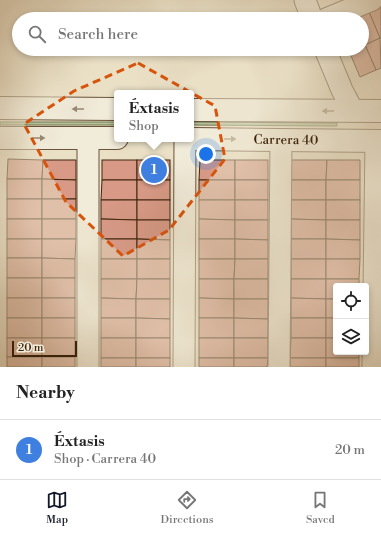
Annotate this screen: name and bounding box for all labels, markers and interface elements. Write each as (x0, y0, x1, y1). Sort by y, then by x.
search box (12, 12, 369, 56)
icon: search (26, 23, 48, 45)
text: Search here (58, 25, 138, 44)
popup (114, 90, 194, 142)
text: Éxtasis (129, 99, 179, 118)
one-way arrow (71, 106, 84, 112)
one-way arrow (321, 108, 334, 114)
text: Shop (129, 118, 159, 134)
street label: Carrera 40 (254, 132, 319, 148)
one-way arrow (33, 135, 46, 141)
one-way arrow (224, 136, 237, 142)
your location (196, 144, 216, 164)
pin: 1 (141, 155, 167, 185)
map controls (333, 283, 369, 355)
button: locate (333, 283, 369, 319)
button: layers (333, 319, 369, 355)
scale bar (12, 339, 77, 358)
text: 20 m (18, 341, 43, 355)
text: Nearby (16, 382, 75, 404)
text: Éxtasis (54, 432, 105, 451)
text: 1 (26, 442, 32, 458)
text: 20 m (335, 442, 365, 458)
text: Shop · Carrera 40 (54, 451, 156, 467)
tab: Map (46, 489, 68, 527)
tab: Directions (161, 489, 214, 527)
tab: Saved (306, 489, 335, 527)

